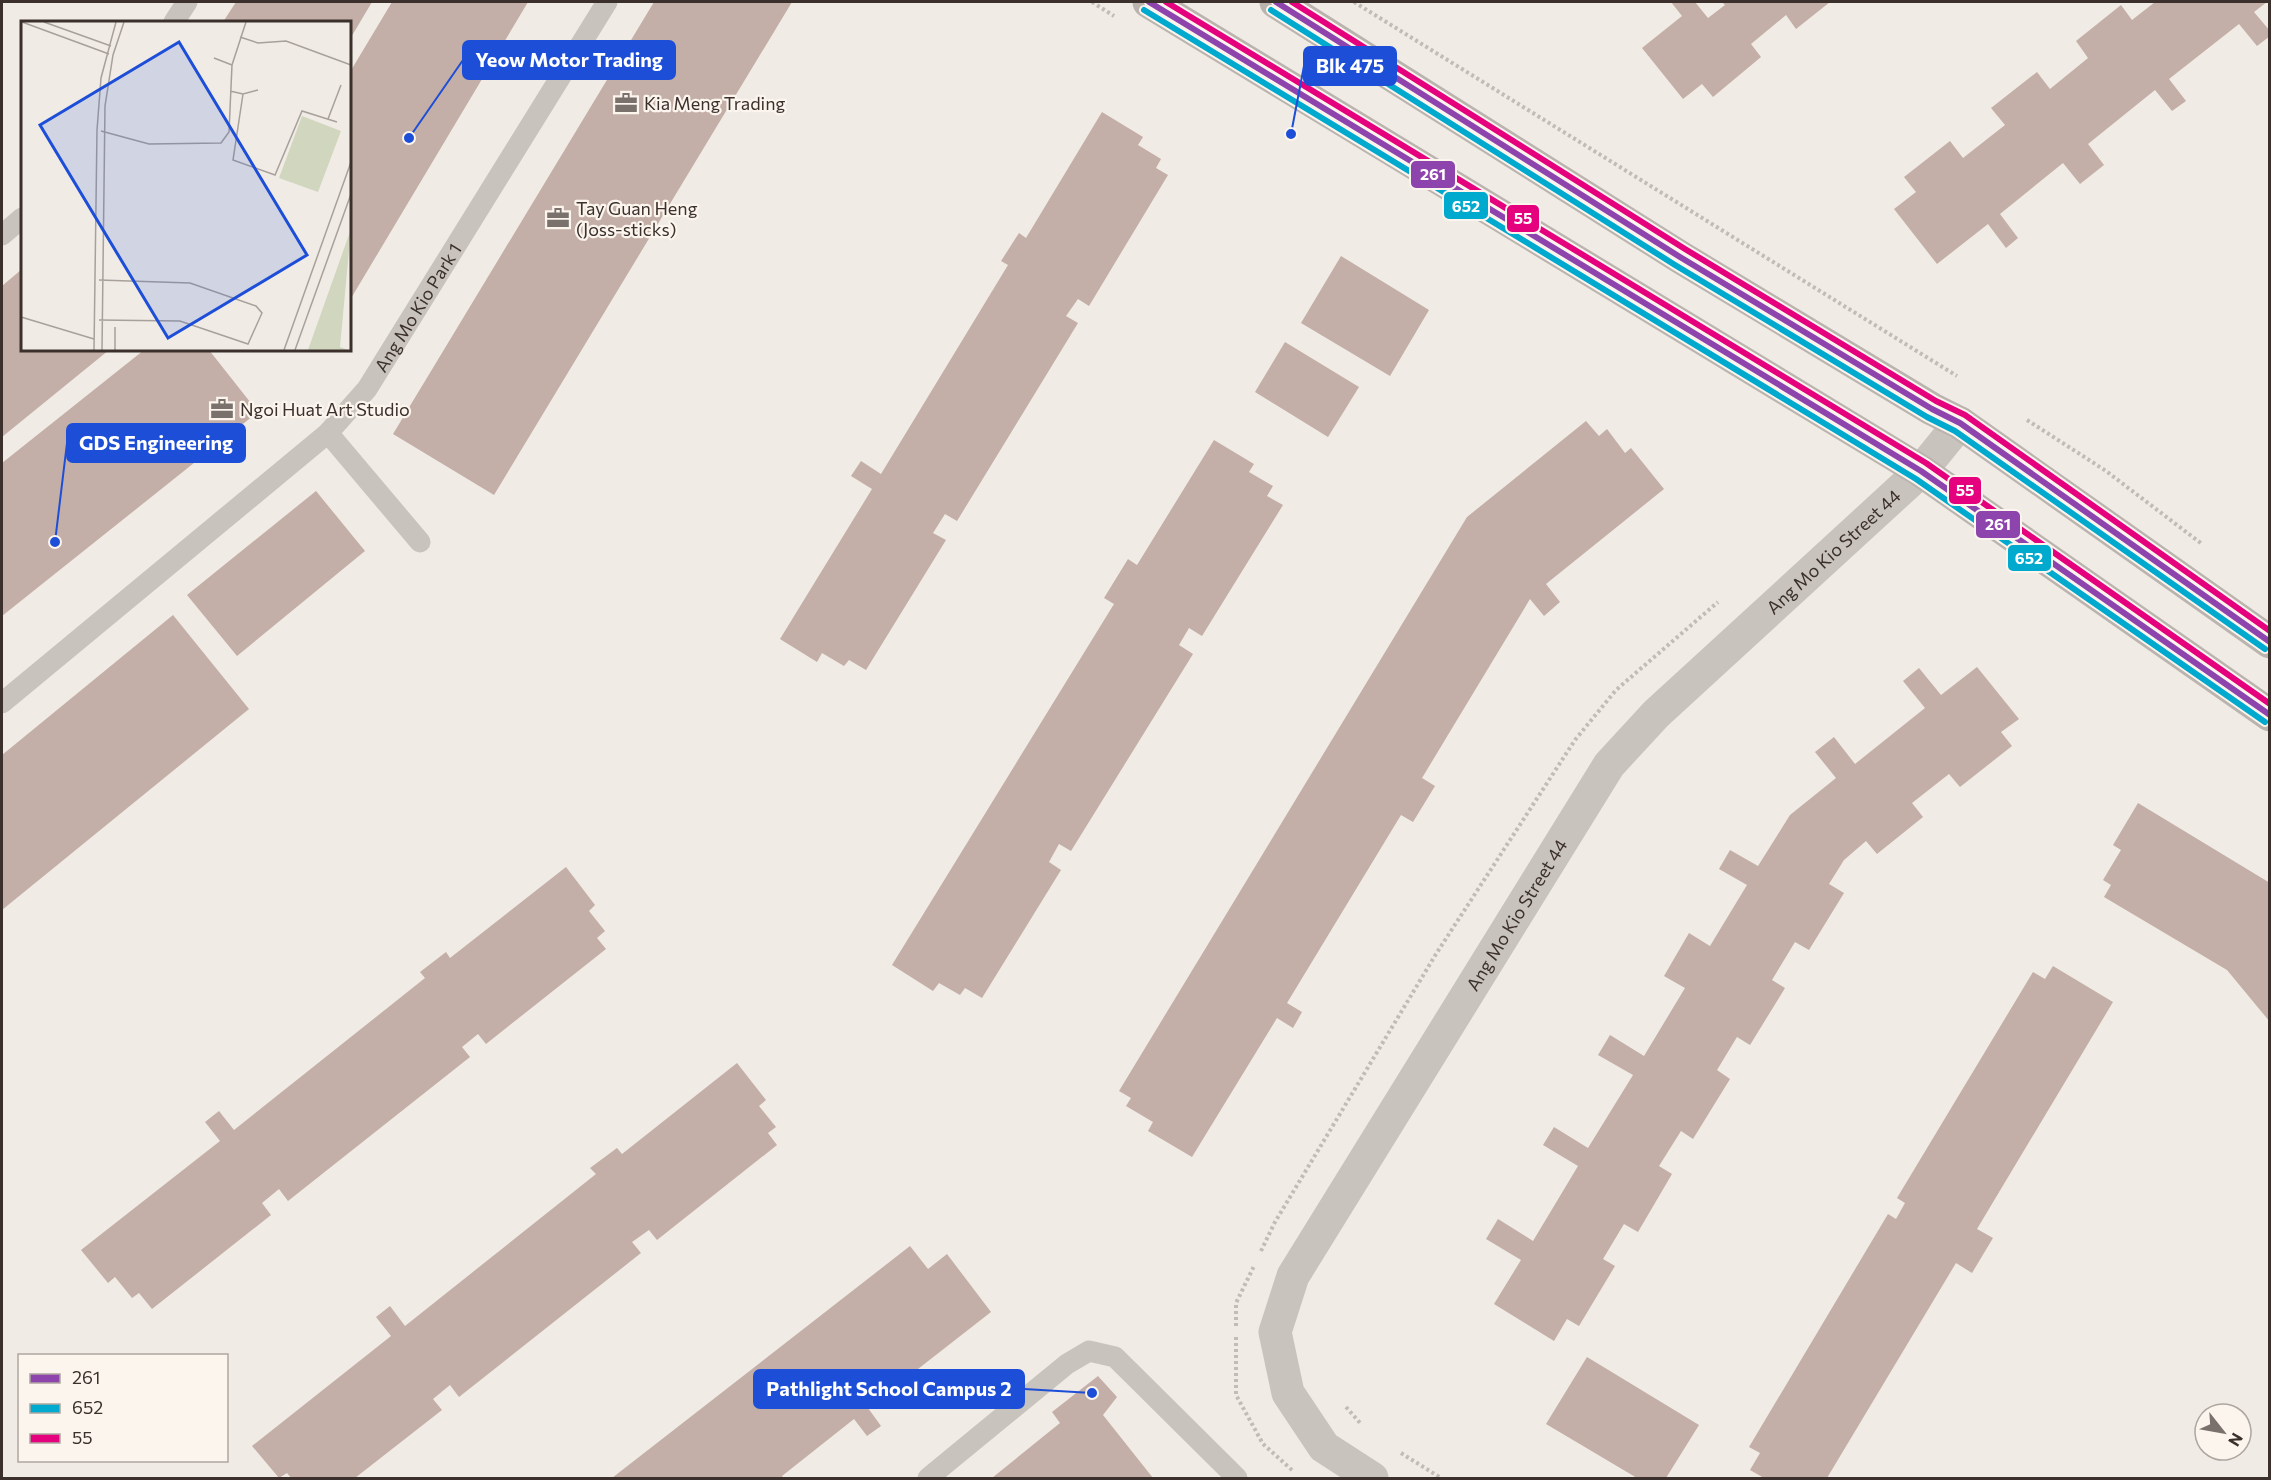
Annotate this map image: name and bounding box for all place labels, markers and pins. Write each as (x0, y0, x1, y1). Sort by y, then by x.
callout: Yeow Motor Trading (463, 41, 675, 79)
callout: Blk 475 (1304, 47, 1396, 85)
office icon: Kia Meng Trading (613, 90, 639, 116)
place label: Kia Meng Trading (644, 92, 786, 114)
place label: Tay Guan Heng (Joss-sticks) (576, 197, 698, 240)
office icon: Tay Guan Heng (Joss-sticks) (545, 205, 571, 231)
office icon: Ngoi Huat Art Studio (209, 396, 235, 422)
place label: Ngoi Huat Art Studio (240, 398, 410, 420)
callout: GDS Engineering (67, 424, 245, 462)
callout: Pathlight School Campus 2 (754, 1370, 1024, 1408)

